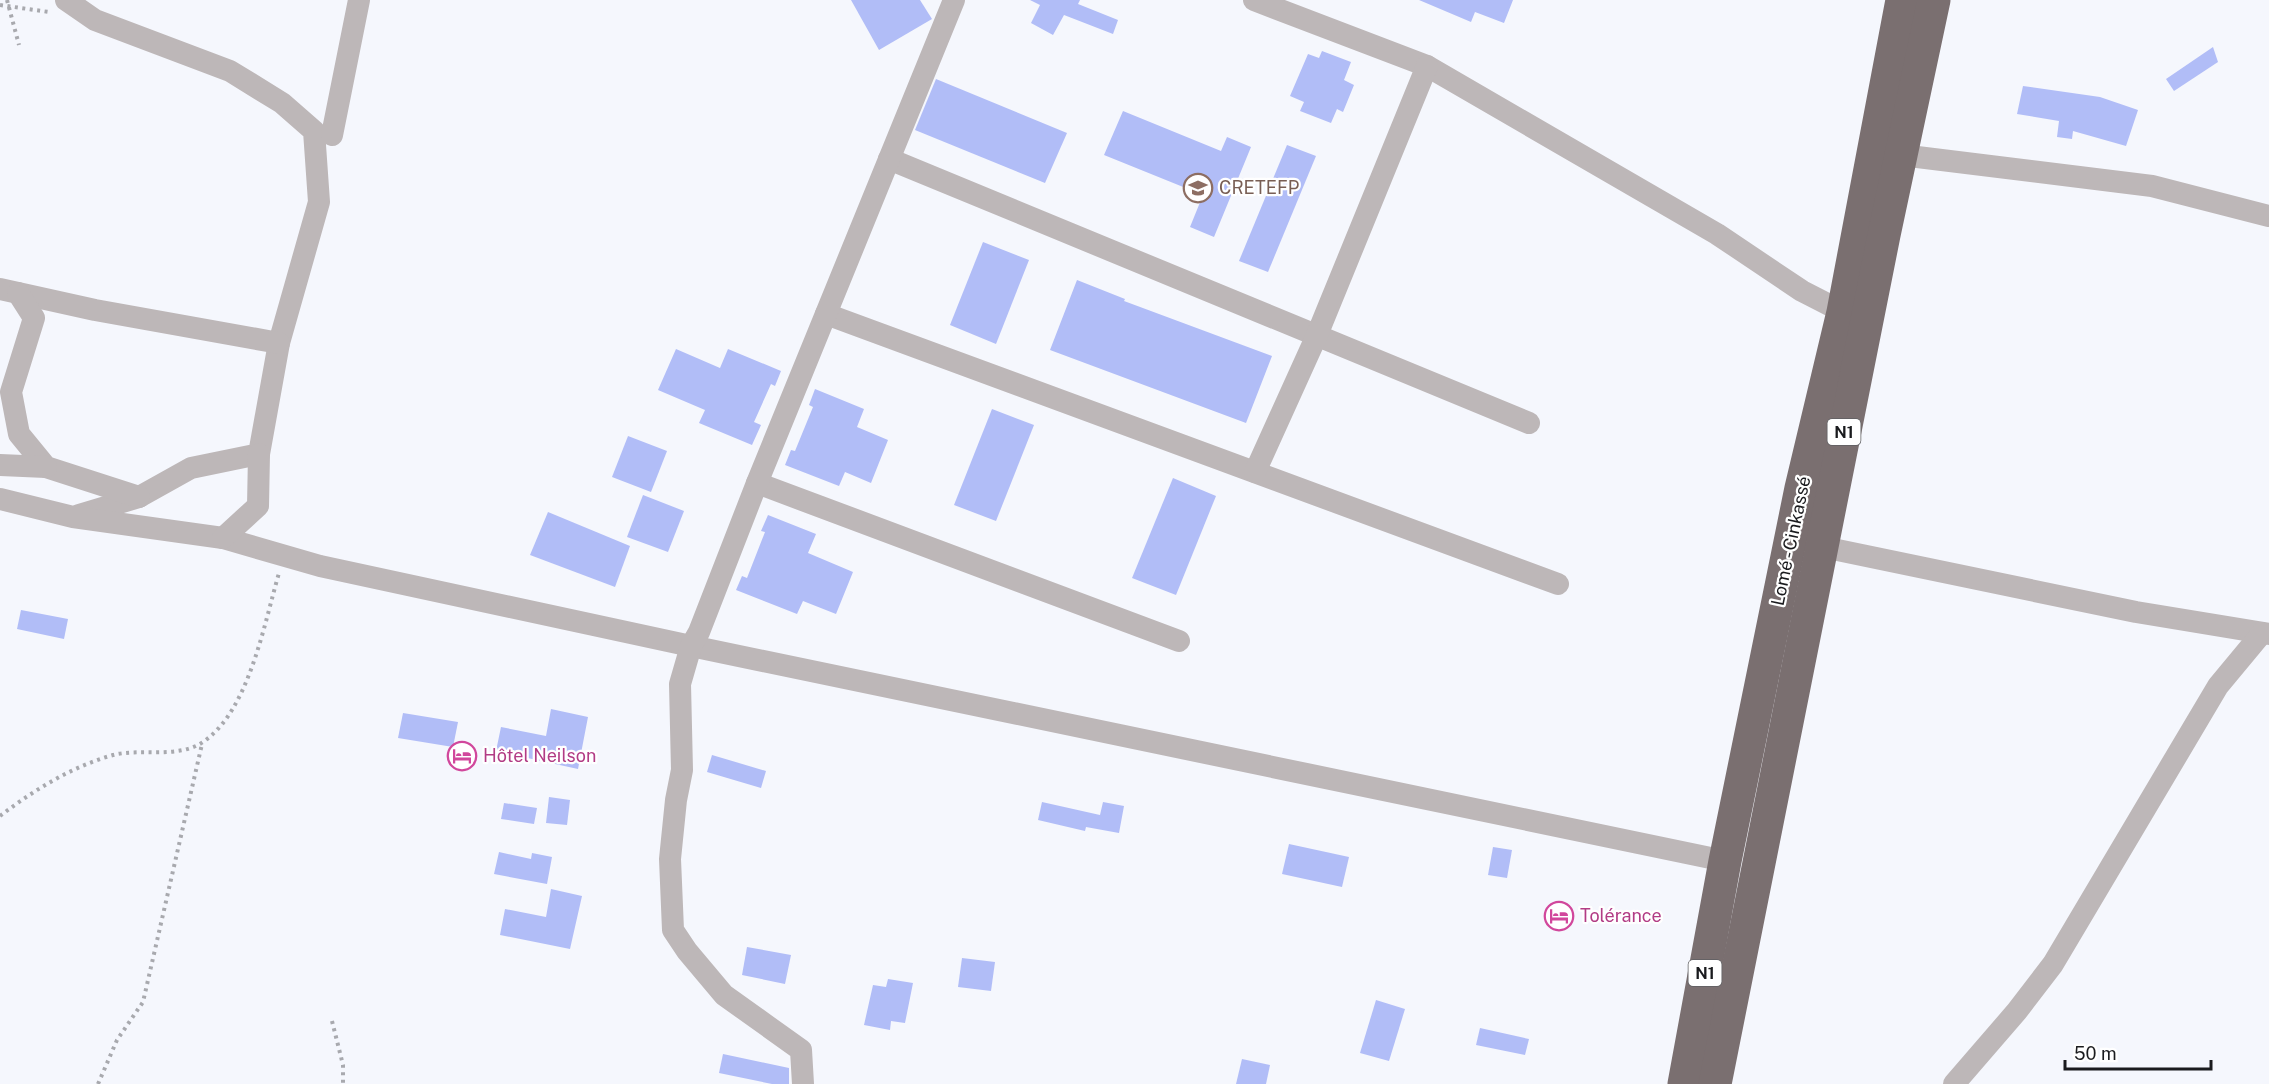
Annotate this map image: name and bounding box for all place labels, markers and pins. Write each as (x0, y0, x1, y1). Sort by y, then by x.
school or university icon: CRETEFP (1182, 172, 1214, 204)
place label: CRETEFP (1219, 177, 1299, 198)
hotel icon: Hôtel Neilson (446, 740, 478, 772)
place label: Hôtel Neilson (483, 745, 596, 766)
hotel icon: Tolérance (1543, 900, 1575, 932)
place label: Tolérance (1580, 905, 1662, 926)

